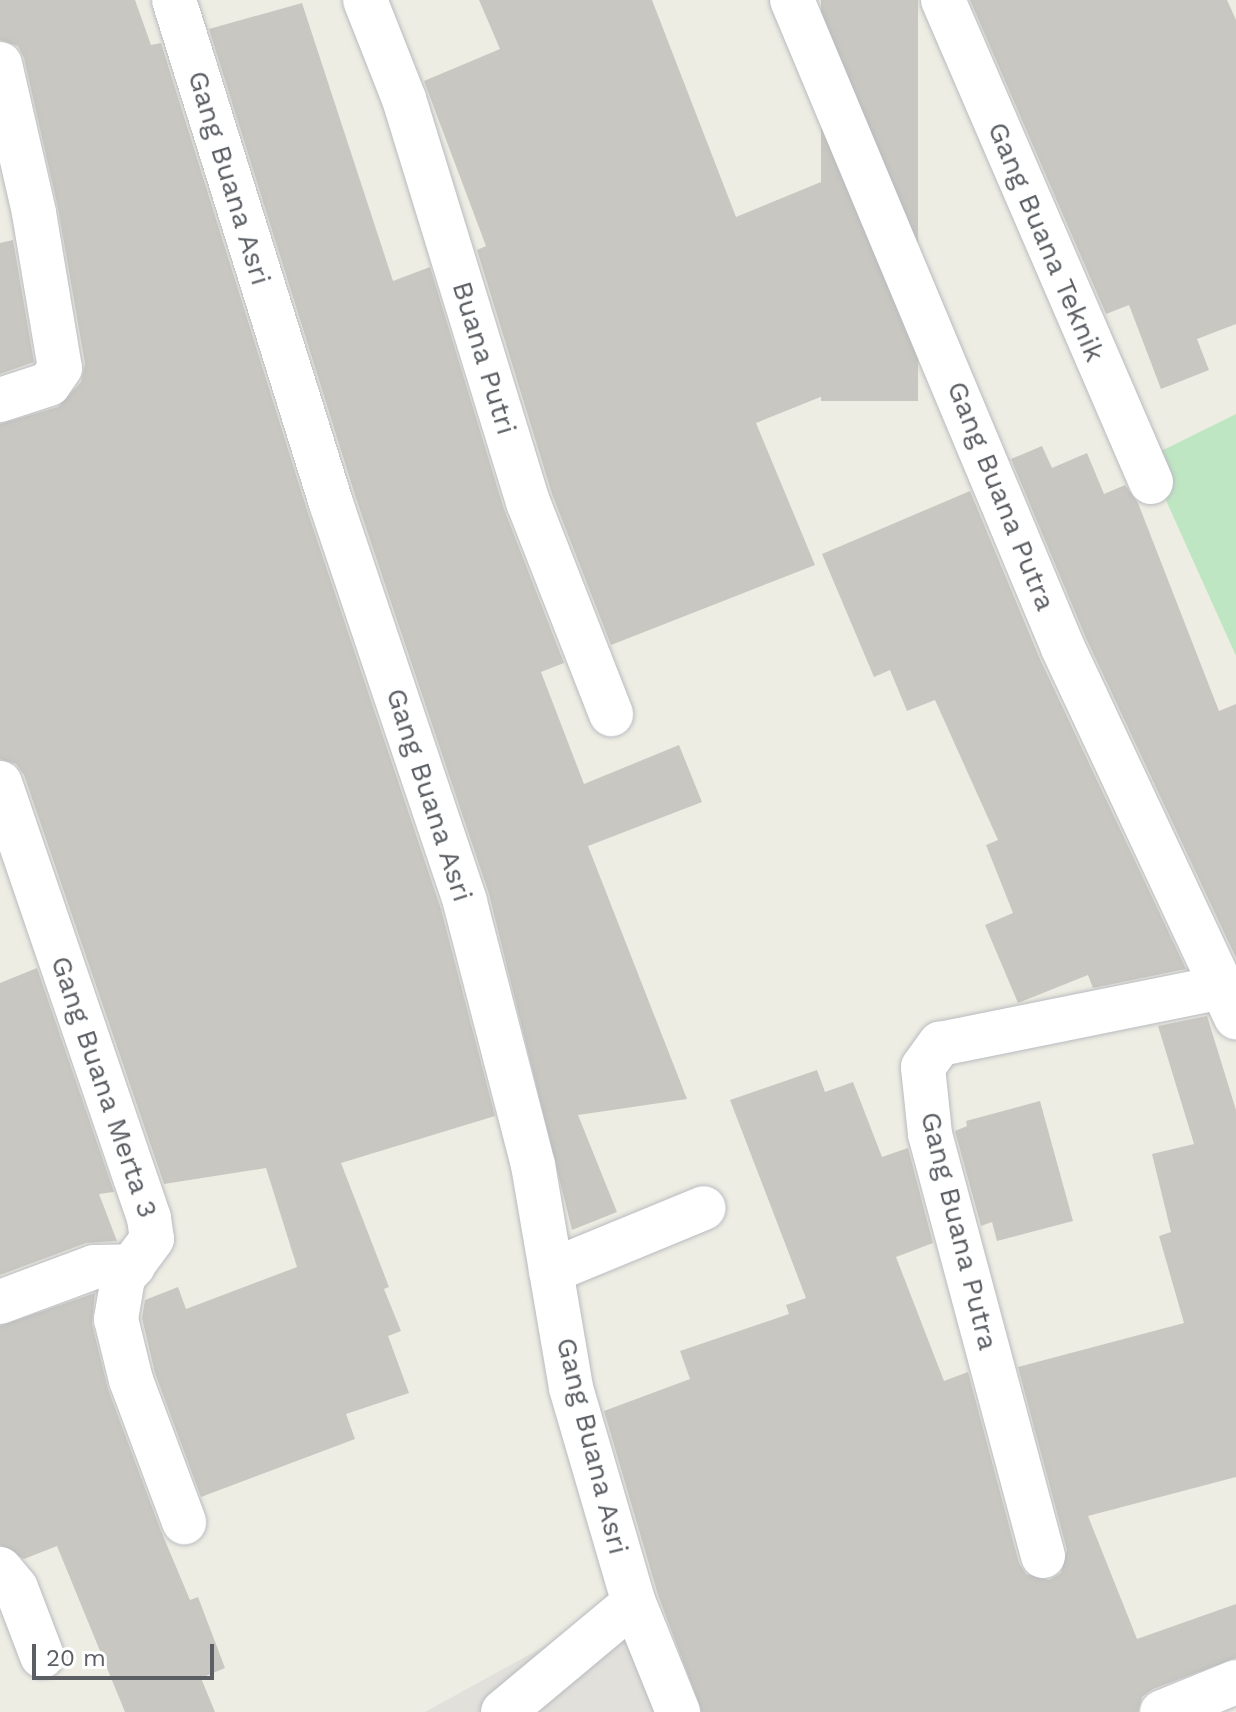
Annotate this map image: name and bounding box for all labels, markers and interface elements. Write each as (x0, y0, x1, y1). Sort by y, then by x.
street label: Gang Buana Asri (180, 66, 278, 290)
street label: Gang Buana Teknik (980, 116, 1112, 368)
street label: Buana Putri (445, 277, 523, 439)
street label: Gang Buana Putra (940, 376, 1062, 616)
street label: Gang Buana Asri (378, 683, 480, 907)
street label: Gang Buana Merta 3 (43, 951, 165, 1223)
street label: Gang Buana Putra (913, 1108, 1005, 1354)
street label: Gang Buana Asri (549, 1333, 635, 1559)
scale bar (36, 1628, 218, 1678)
text: 20 m (46, 1644, 106, 1672)

